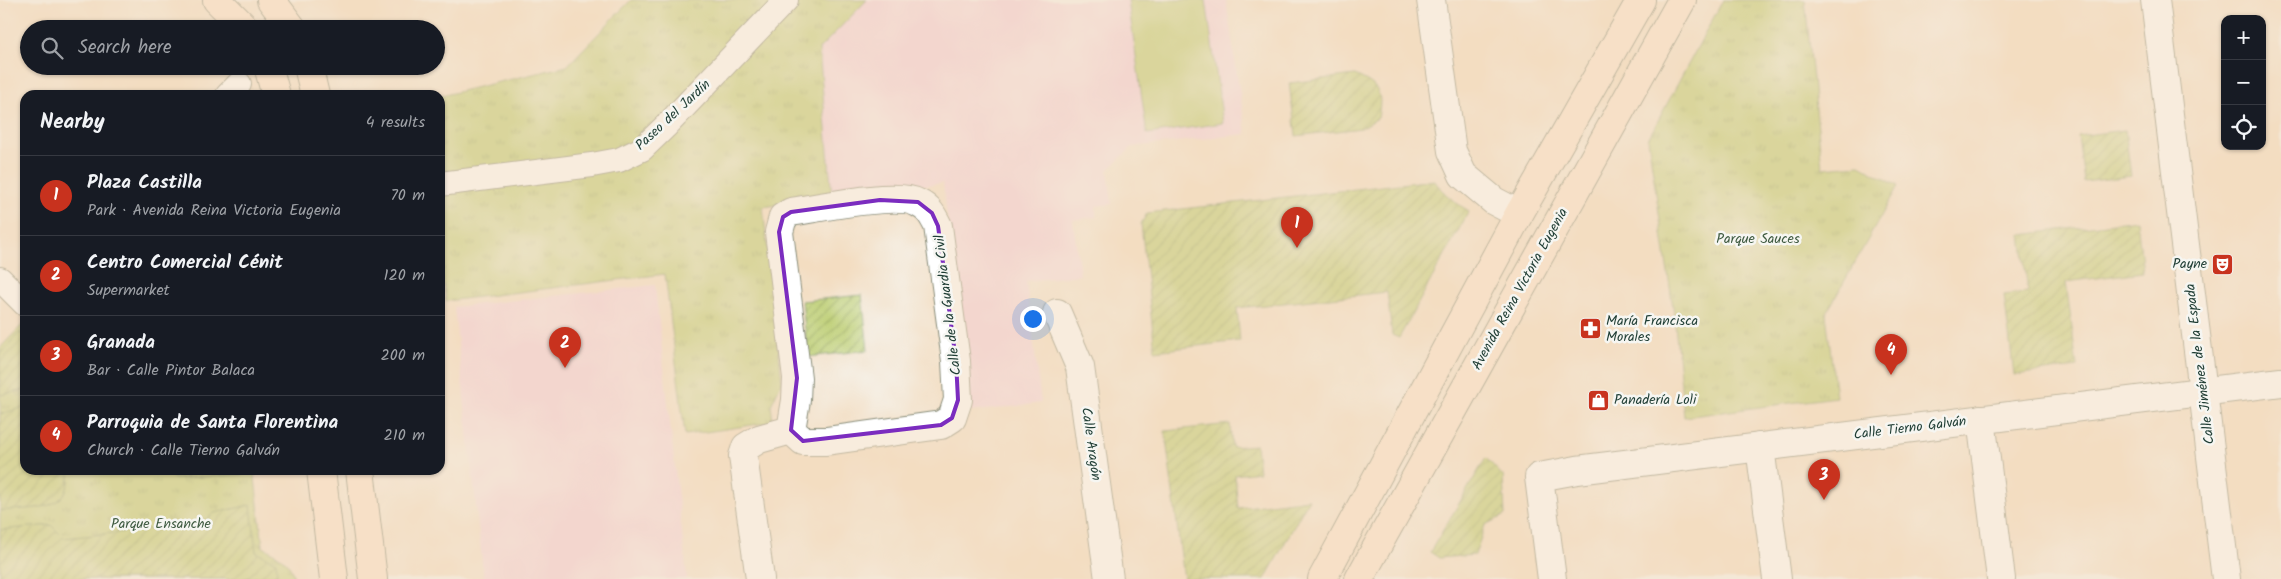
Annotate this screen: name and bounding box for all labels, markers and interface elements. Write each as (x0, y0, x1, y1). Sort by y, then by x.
map controls (2221, 15, 2266, 150)
button: + (2221, 15, 2266, 60)
search box (20, 20, 445, 75)
text: Search here (78, 33, 172, 63)
icon: search (38, 34, 66, 62)
button: − (2221, 60, 2266, 105)
street label: Paseo del Jardín (630, 74, 716, 156)
button: locate (2221, 105, 2266, 150)
text: Nearby (40, 106, 105, 139)
text: 4 results (366, 110, 425, 135)
text: Plaza Castilla (87, 168, 202, 198)
text: 1 (54, 183, 58, 208)
text: 70 m (390, 183, 425, 208)
text: Park · Avenida Reina Victoria Eugenia (87, 198, 341, 223)
street label: Avenida Reina Victoria Eugenia (1466, 204, 1574, 374)
pin: 1 (1281, 207, 1313, 248)
park label: Parque Sauces (1716, 228, 1800, 250)
street label: Calle de la Guardia Civil (928, 233, 968, 377)
text: Centro Comercial Cénit (87, 248, 283, 278)
theatre icon: Payne (2211, 252, 2235, 276)
place label: Payne (2173, 253, 2208, 275)
text: 2 (51, 263, 61, 288)
text: 120 m (384, 263, 425, 288)
text: Supermarket (87, 278, 170, 303)
street label: Calle Jiménez de la Espada (2179, 282, 2221, 446)
your location (1020, 306, 1046, 332)
place label: María Francisca Morales (1606, 310, 1698, 348)
pharmacy icon: María Francisca Morales (1578, 317, 1602, 341)
pin: 2 (549, 327, 581, 368)
text: Granada (87, 328, 155, 358)
pin: 4 (1875, 334, 1907, 375)
text: 3 (52, 343, 60, 368)
text: 200 m (381, 343, 425, 368)
text: Bar · Calle Pintor Balaca (87, 358, 255, 383)
shop icon: Panadería Loli (1586, 388, 1610, 412)
place label: Panadería Loli (1614, 389, 1697, 411)
street label: Calle Aragón (1075, 406, 1107, 482)
text: Parroquia de Santa Florentina (87, 408, 338, 438)
street label: Calle Tierno Galván (1852, 410, 1968, 446)
text: 4 (52, 423, 60, 448)
text: 210 m (384, 423, 425, 448)
text: Church · Calle Tierno Galván (87, 438, 280, 463)
pin: 3 (1808, 459, 1840, 500)
park label: Parque Ensanche (111, 513, 212, 535)

